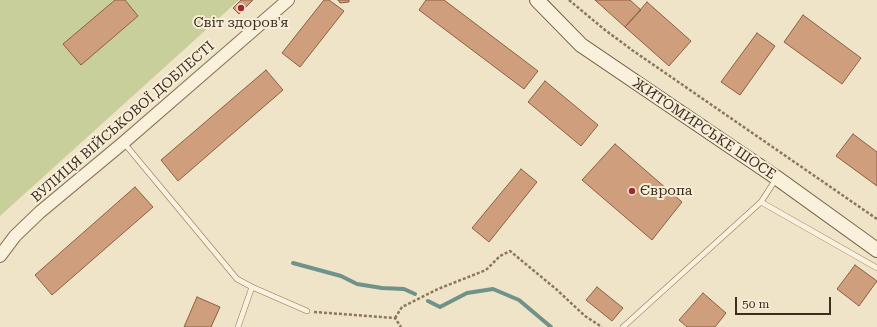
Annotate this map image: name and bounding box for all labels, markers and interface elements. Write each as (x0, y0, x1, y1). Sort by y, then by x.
marker: Світ здоров'я (236, 3, 246, 13)
place label: Світ здоров'я (193, 15, 289, 31)
street label: ВУЛИЦЯ ВІЙСЬКОВОЇ ДОБЛЕСТІ (28, 38, 218, 206)
street label: ЖИТОМИРСЬКЕ ШОСЕ (629, 75, 779, 183)
place label: Європа (640, 183, 692, 199)
marker: Європа (627, 186, 637, 196)
scale bar (737, 289, 833, 315)
text: 50 m (742, 297, 769, 311)

